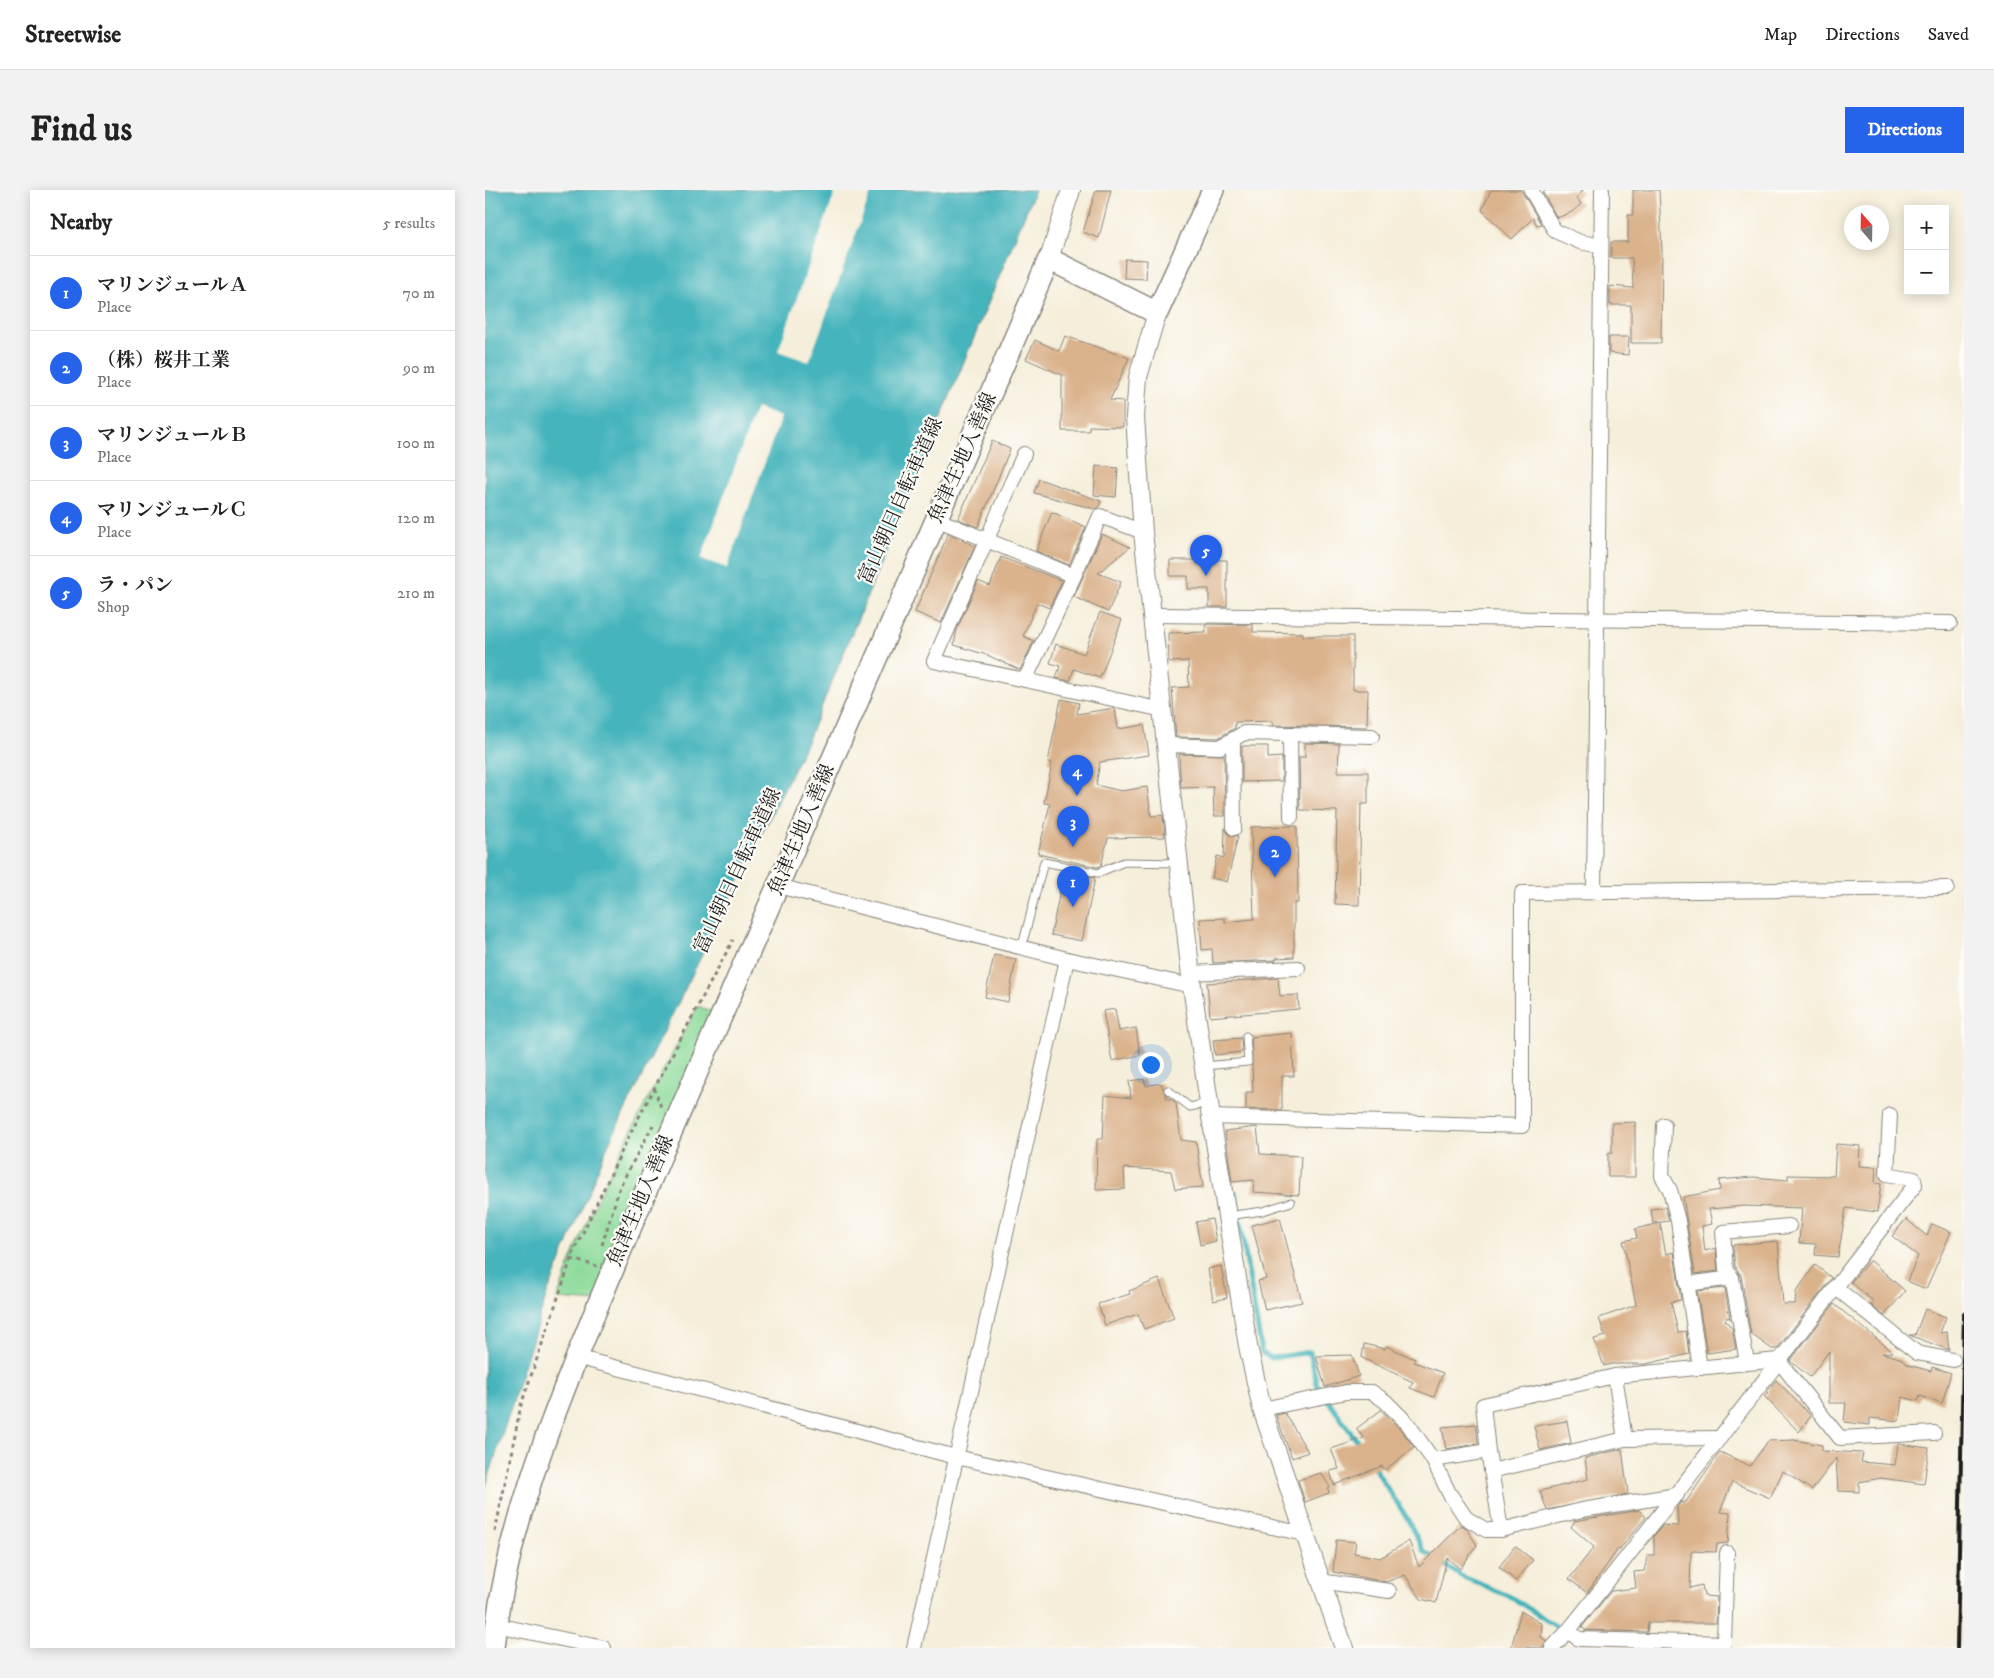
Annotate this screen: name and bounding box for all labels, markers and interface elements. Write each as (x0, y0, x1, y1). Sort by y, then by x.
text: Streetwise (25, 20, 121, 50)
text: Map (1764, 24, 1797, 46)
text: Directions (1825, 24, 1900, 46)
text: Saved (1928, 24, 1969, 46)
button: Directions (1845, 107, 1964, 153)
text: Find us (30, 108, 132, 152)
north arrow (1844, 205, 1889, 250)
map controls (1904, 205, 1949, 295)
button: + (1904, 205, 1949, 250)
text: Nearby (50, 210, 112, 236)
text: 5 results (383, 213, 435, 233)
button: − (1904, 250, 1949, 295)
text: マリンジュールＡ (97, 274, 248, 297)
text: 1 (63, 283, 69, 303)
text: 70 m (403, 283, 435, 303)
text: Place (97, 297, 131, 317)
text: （株）桜井工業 (97, 349, 230, 372)
text: 2 (62, 358, 70, 378)
text: 90 m (403, 358, 435, 378)
text: Place (97, 372, 131, 392)
street label: 魚津生地入善線 (923, 389, 1003, 527)
street label: 富山朝日自転車道線 (853, 414, 949, 588)
text: マリンジュールＢ (97, 424, 248, 447)
text: 3 (63, 433, 69, 453)
text: 100 m (397, 433, 435, 453)
text: Place (97, 447, 131, 467)
text: マリンジュールＣ (97, 499, 248, 522)
text: 4 (61, 508, 71, 528)
text: 120 m (397, 508, 435, 528)
text: Place (97, 522, 131, 542)
pin: 5 (1190, 535, 1222, 576)
text: ラ・パン (97, 574, 173, 597)
text: 5 (62, 583, 70, 603)
text: 210 m (397, 583, 435, 603)
text: Shop (97, 597, 130, 617)
pin: 4 (1061, 755, 1093, 796)
street label: 魚津生地入善線 (763, 761, 841, 899)
street label: 富山朝日自転車道線 (689, 784, 787, 958)
pin: 3 (1057, 806, 1089, 847)
pin: 2 (1259, 836, 1291, 877)
pin: 1 (1057, 866, 1089, 907)
your location (1138, 1052, 1164, 1078)
street label: 魚津生地入善線 (602, 1132, 680, 1270)

